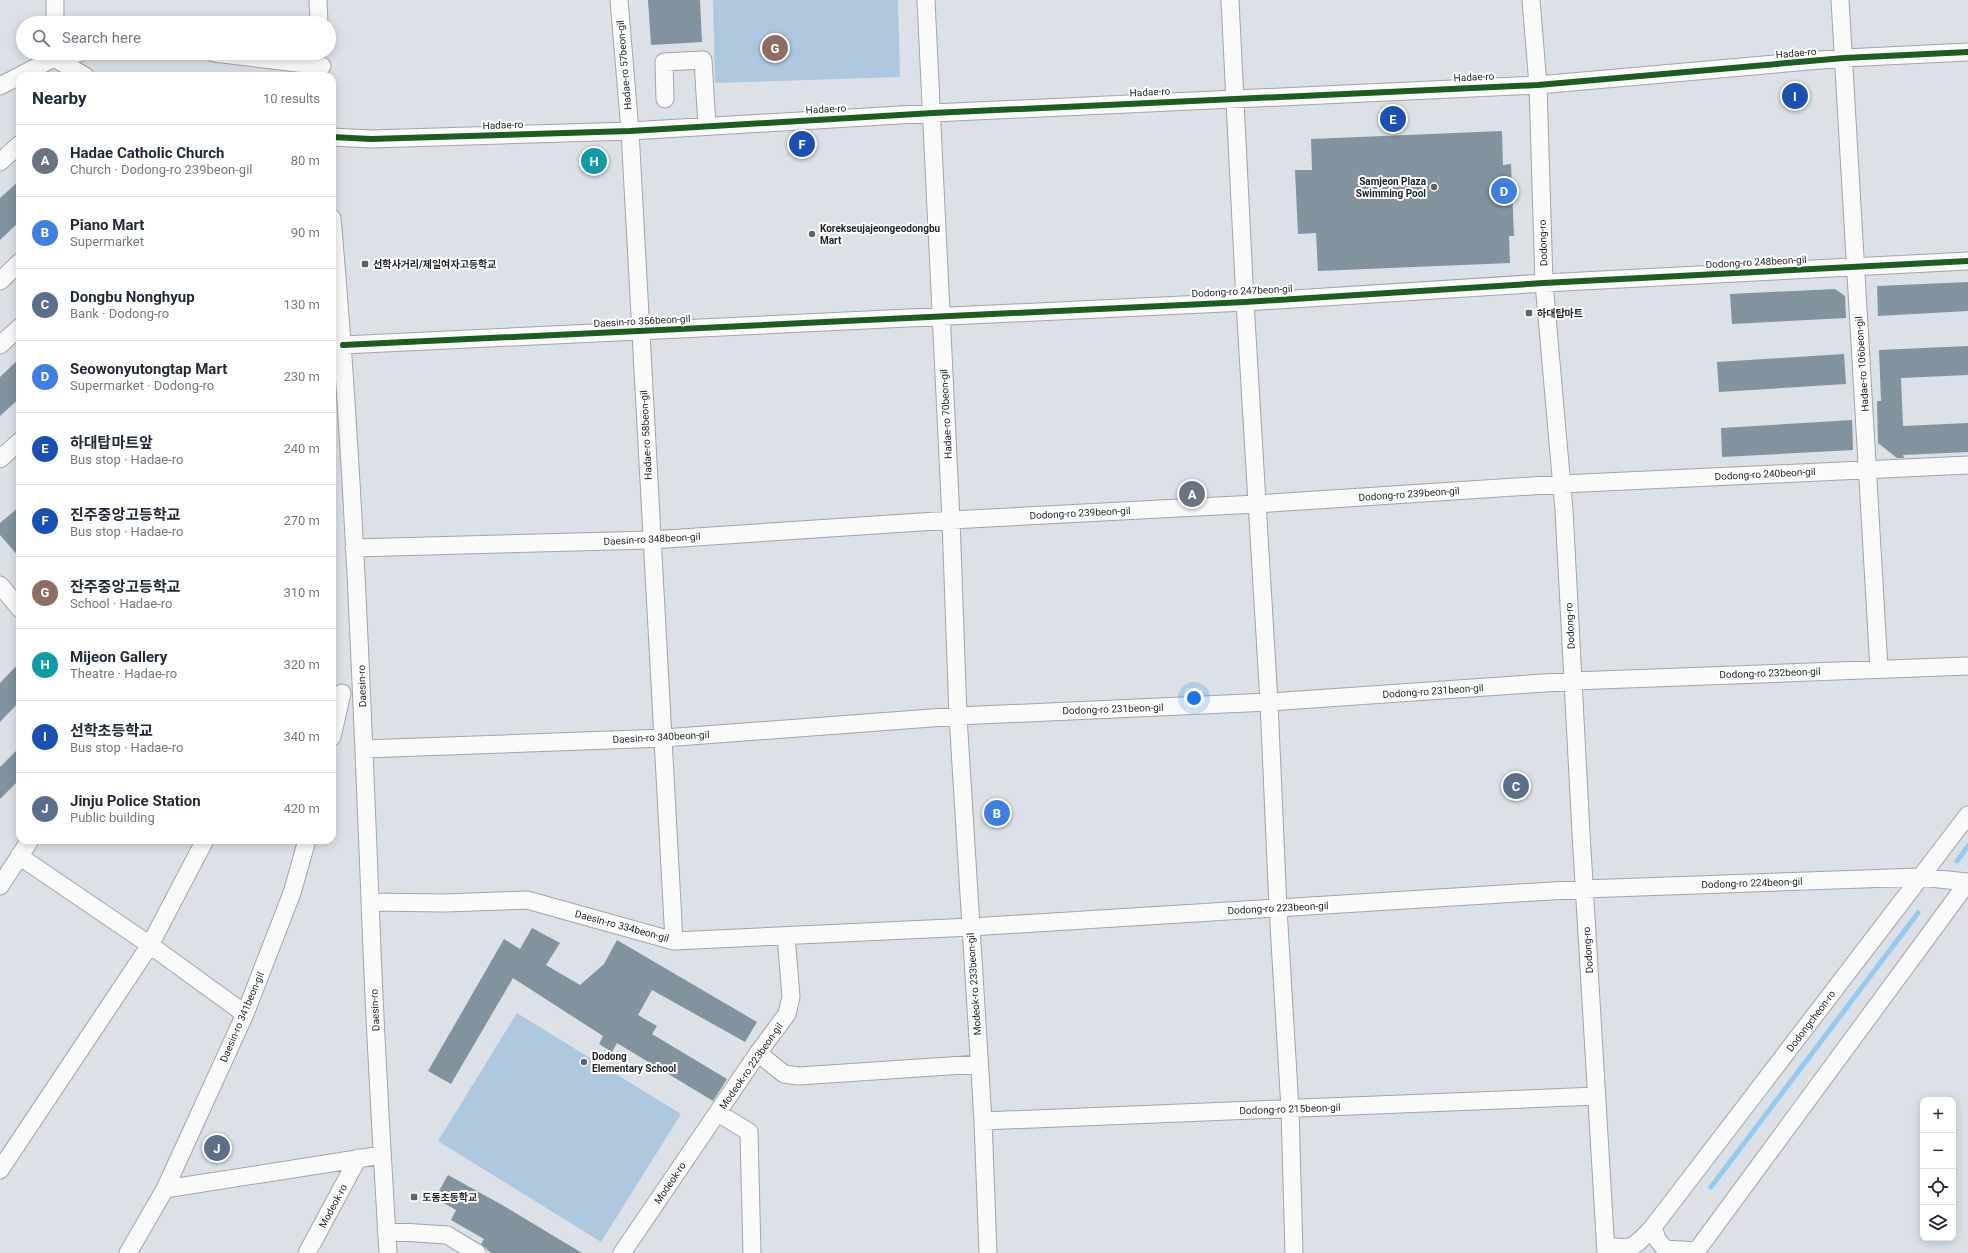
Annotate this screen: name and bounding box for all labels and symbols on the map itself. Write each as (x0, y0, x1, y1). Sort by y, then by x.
street label: Hadae-ro 57beon-gil (615, 20, 633, 110)
pin: G (762, 33, 788, 63)
street label: Hadae-ro (1775, 46, 1817, 60)
street label: Hadae-ro (1453, 70, 1495, 84)
pin: I (1782, 81, 1808, 111)
street label: Hadae-ro (1129, 85, 1171, 99)
street label: Hadae-ro (805, 102, 847, 116)
pin: E (1380, 104, 1406, 134)
street label: Hadae-ro (482, 119, 524, 131)
pin: F (789, 129, 815, 159)
pin: H (581, 146, 607, 176)
place label: Samjeon Plaza Swimming Pool (1356, 176, 1427, 199)
pin: D (1491, 176, 1517, 206)
marker: Samjeon Plaza Swimming Pool (1429, 182, 1439, 192)
street label: Dodong-ro (1537, 219, 1549, 266)
place label: Korekseujajeongeodongbu Mart (820, 223, 941, 246)
marker: Korekseujajeongeodongbu Mart (807, 229, 817, 239)
street label: Dodong-ro 248beon-gil (1705, 254, 1807, 270)
place label: 선학사거리/제일여자고등학교 (373, 258, 496, 270)
marker: 선학사거리/제일여자고등학교 (360, 259, 370, 269)
street label: Dodong-ro 247beon-gil (1191, 283, 1293, 299)
marker: 하대탑마트 (1524, 308, 1534, 318)
place label: 하대탑마트 (1537, 308, 1583, 319)
street label: Daesin-ro 356beon-gil (593, 313, 691, 329)
street label: Hadae-ro 106beon-gil (1853, 316, 1871, 412)
street label: Hadae-ro 70beon-gil (938, 369, 954, 459)
street label: Hadae-ro 58beon-gil (638, 390, 654, 480)
street label: Dodong-ro 240beon-gil (1714, 466, 1816, 482)
pin: A (1179, 479, 1205, 509)
street label: Dodong-ro 239beon-gil (1358, 485, 1460, 503)
street label: Dodong-ro 239beon-gil (1029, 505, 1131, 521)
street label: Daesin-ro 348beon-gil (603, 531, 701, 547)
street label: Dodong-ro (1563, 602, 1577, 650)
street label: Daesin-ro (356, 664, 368, 707)
street label: Dodong-ro 232beon-gil (1719, 666, 1821, 680)
street label: Dodong-ro 231beon-gil (1382, 682, 1484, 700)
your location (1184, 688, 1204, 708)
street label: Dodong-ro 231beon-gil (1062, 702, 1164, 716)
street label: Daesin-ro 340beon-gil (612, 729, 710, 745)
pin: C (1503, 771, 1529, 801)
pin: B (984, 798, 1010, 828)
street label: Dodong-ro 224beon-gil (1701, 876, 1803, 890)
street label: Dodong-ro 223beon-gil (1227, 900, 1329, 916)
street label: Daesin-ro 334beon-gil (574, 908, 670, 944)
street label: Dodong-ro (1581, 926, 1595, 974)
street label: Modeok-ro 233beon-gil (965, 932, 983, 1036)
street label: Daesin-ro 341beon-gil (218, 970, 266, 1064)
street label: Daesin-ro (368, 988, 382, 1031)
street label: Dodongcheon-ro (1784, 988, 1838, 1054)
street label: Modeok-ro 223beon-gil (717, 1021, 785, 1111)
place label: Dodong Elementary School (592, 1051, 677, 1074)
marker: Dodong Elementary School (579, 1057, 589, 1067)
street label: Dodong-ro 215beon-gil (1239, 1102, 1341, 1116)
pin: J (204, 1133, 230, 1163)
street label: Modeok-ro (652, 1160, 688, 1206)
street label: Modeok-ro (317, 1182, 349, 1230)
place label: 도동초등학교 (422, 1191, 477, 1203)
marker: 도동초등학교 (409, 1192, 419, 1202)

